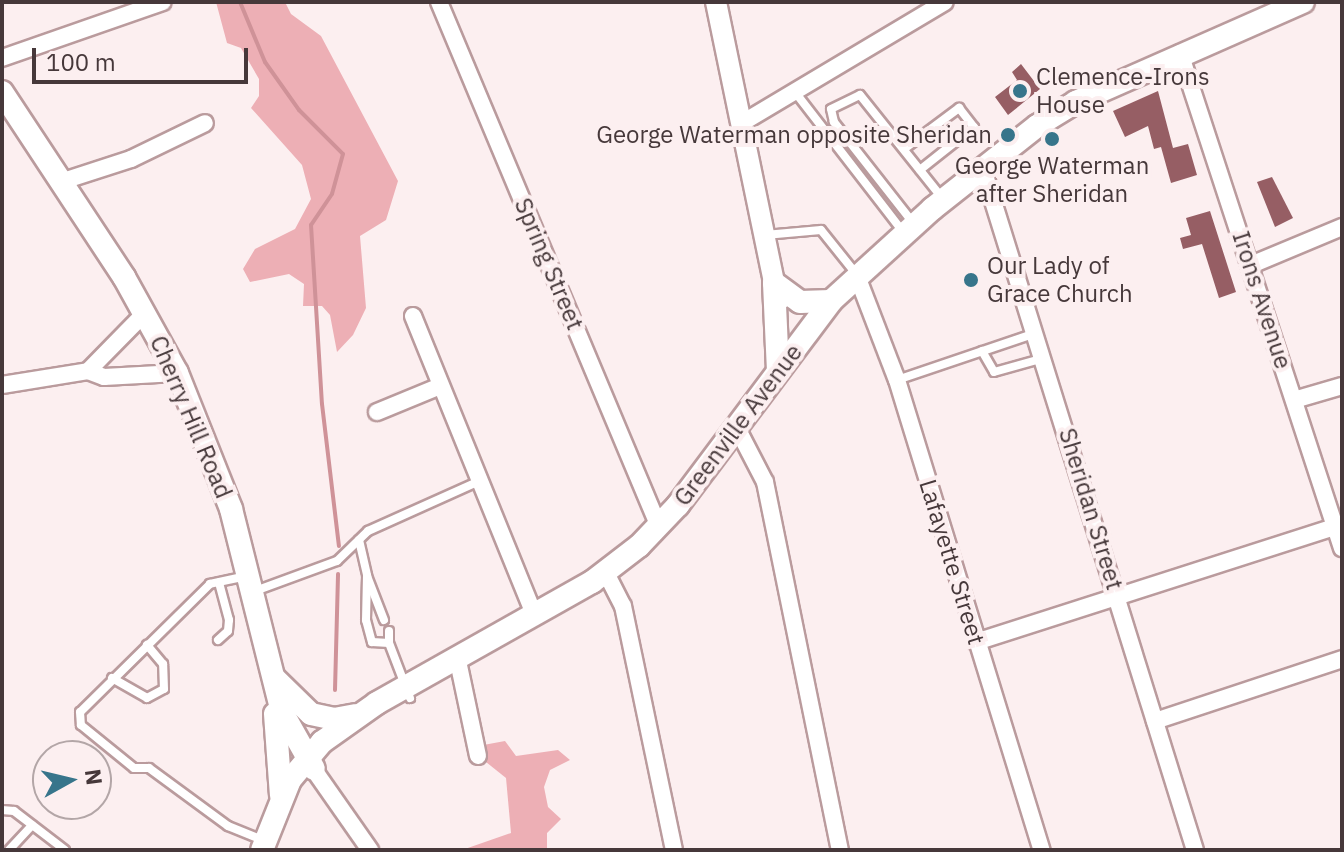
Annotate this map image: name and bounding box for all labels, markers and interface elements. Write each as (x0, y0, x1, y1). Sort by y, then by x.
scale bar (36, 32, 252, 82)
text: 100 m (46, 46, 116, 78)
place label: Clemence-Irons House (1036, 63, 1210, 119)
marker: Clemence-Irons House (1011, 82, 1029, 100)
place label: George Waterman opposite Sheridan (596, 121, 992, 149)
marker: George Waterman opposite Sheridan (999, 126, 1017, 144)
marker: George Waterman after Sheridan (1043, 130, 1061, 148)
place label: George Waterman after Sheridan (955, 152, 1149, 208)
street label: Spring Street (508, 194, 590, 334)
street label: Irons Avenue (1226, 228, 1298, 372)
place label: Our Lady of Grace Church (987, 252, 1133, 308)
marker: Our Lady of Grace Church (962, 271, 980, 289)
street label: Cherry Hill Road (144, 331, 238, 503)
street label: Greenville Avenue (668, 339, 808, 511)
street label: Sheridan Street (1053, 425, 1129, 593)
street label: Lafayette Street (913, 476, 991, 648)
north arrow (32, 740, 112, 820)
text: N (79, 767, 110, 787)

